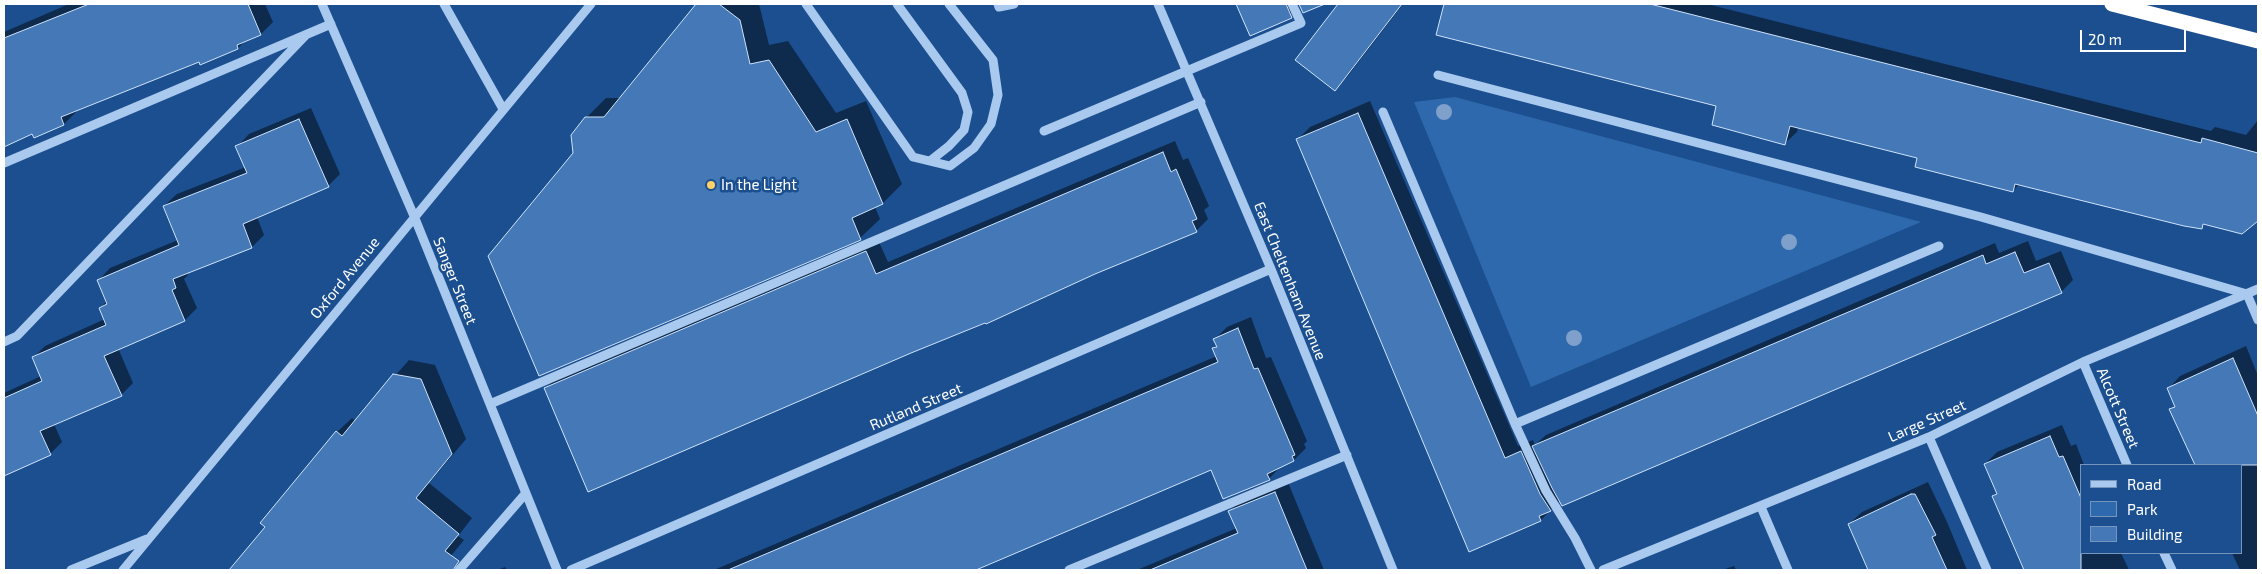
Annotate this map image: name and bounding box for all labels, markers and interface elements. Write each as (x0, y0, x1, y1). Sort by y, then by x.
scale bar (2082, 20, 2188, 52)
text: 20 m (2088, 30, 2122, 48)
place label: In the Light (721, 176, 797, 194)
marker: In the Light (705, 179, 717, 191)
street label: East Cheltenham Avenue (1250, 199, 1330, 363)
street label: Oxford Avenue (307, 233, 383, 323)
street label: Sanger Street (429, 235, 481, 327)
street label: Alcott Street (2093, 365, 2143, 451)
street label: Rutland Street (867, 379, 965, 435)
street label: Large Street (1885, 396, 1969, 446)
legend (2080, 464, 2242, 554)
text: Road (2127, 475, 2162, 493)
text: Park (2127, 500, 2158, 518)
text: Building (2127, 525, 2182, 543)

